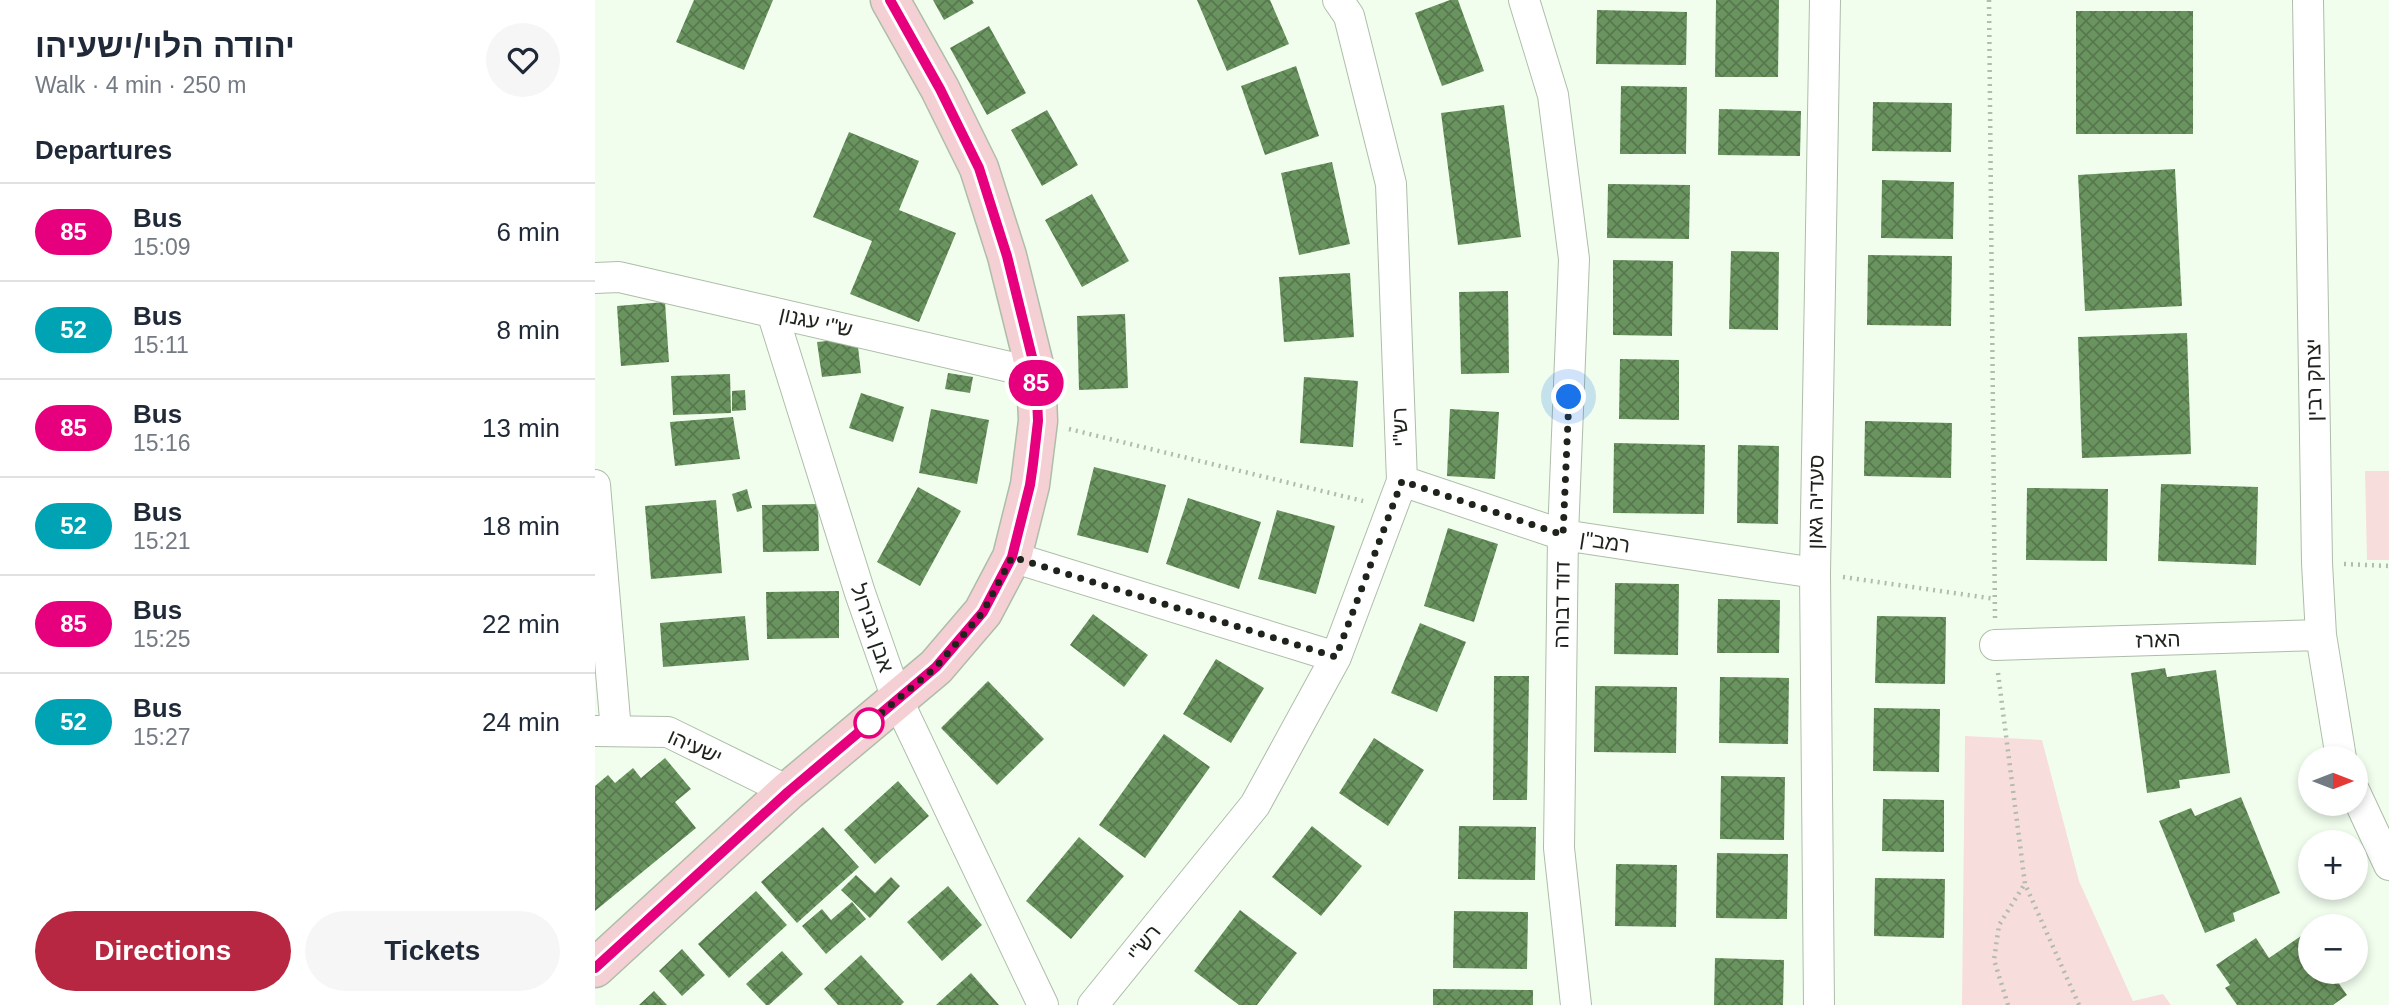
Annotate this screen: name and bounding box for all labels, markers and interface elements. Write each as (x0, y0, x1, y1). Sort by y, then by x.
button: heart (486, 23, 560, 97)
text: יהודה הלוי/ישעיהו (35, 27, 295, 64)
text: Walk · 4 min · 250 m (35, 72, 246, 98)
text: Departures (35, 135, 172, 165)
text: Bus (133, 203, 182, 233)
text: 6 min (496, 217, 560, 247)
text: 85 (60, 218, 87, 245)
text: 15:09 (133, 234, 191, 260)
text: Bus (133, 301, 182, 331)
street label: ש"י עגנון (777, 302, 855, 341)
text: 8 min (496, 315, 560, 345)
text: 52 (60, 316, 87, 343)
text: 15:11 (133, 332, 189, 358)
street label: יצחק רבין (2301, 338, 2326, 422)
line badge: 85 (1005, 360, 1067, 406)
text: 85 (1023, 369, 1049, 396)
your location (1551, 379, 1586, 414)
text: Bus (133, 399, 182, 429)
street label: רש"י (1387, 407, 1412, 447)
text: 13 min (482, 413, 560, 443)
text: 85 (60, 414, 87, 441)
text: 15:16 (133, 430, 191, 456)
street label: סעדיה גאון (1803, 454, 1828, 550)
text: Bus (133, 497, 182, 527)
text: 18 min (482, 511, 560, 541)
text: 52 (60, 512, 87, 539)
street label: רמב"ן (1578, 526, 1632, 557)
text: 15:21 (133, 528, 191, 554)
street label: דוד דבורה (1549, 561, 1574, 649)
street label: אבן גבירול (847, 581, 898, 675)
text: Bus (133, 595, 182, 625)
text: 22 min (482, 609, 560, 639)
text: 85 (60, 610, 87, 637)
text: 15:25 (133, 626, 191, 652)
street label: הארז (2135, 627, 2181, 652)
text: Bus (133, 693, 182, 723)
text: 24 min (482, 707, 560, 737)
text: 52 (60, 708, 87, 735)
unlabelled marker (854, 708, 884, 738)
text: 15:27 (133, 724, 191, 750)
street label: ישעיהו (665, 724, 726, 769)
north arrow (2298, 746, 2368, 816)
map controls (2298, 746, 2368, 984)
button: + (2298, 830, 2368, 900)
button: Directions (35, 911, 291, 991)
button: Tickets (305, 911, 560, 991)
button: − (2298, 914, 2368, 984)
street label: רש"י (1122, 920, 1165, 965)

